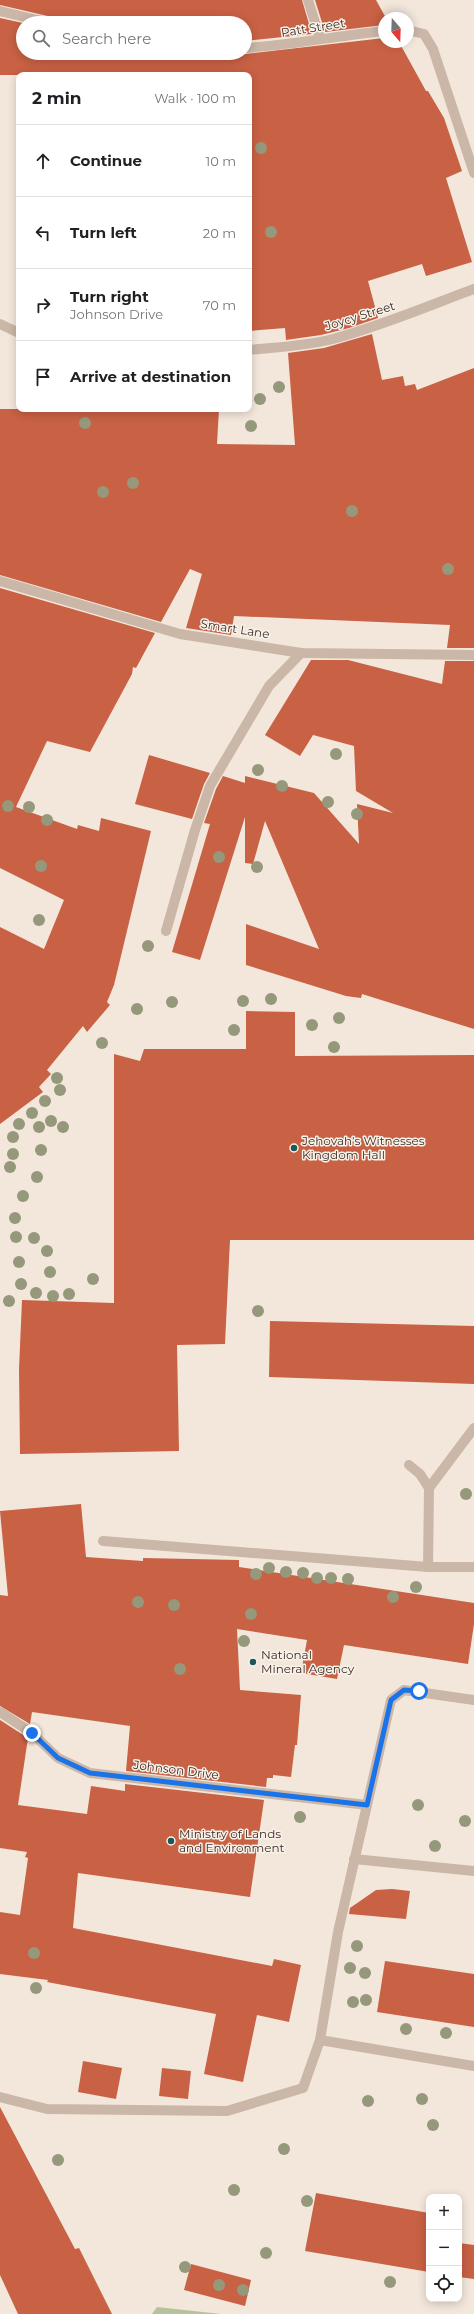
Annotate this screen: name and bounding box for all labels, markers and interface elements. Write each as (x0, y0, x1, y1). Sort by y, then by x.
north arrow (378, 12, 414, 48)
street label: Patt Street (280, 15, 346, 40)
search box (16, 16, 252, 60)
icon: search (30, 27, 52, 49)
text: Search here (62, 29, 151, 48)
text: 2 min (32, 88, 82, 108)
text: Walk · 100 m (154, 90, 236, 106)
icon: ahead (32, 150, 54, 172)
text: Continue (70, 151, 142, 170)
text: 10 m (206, 153, 236, 169)
icon: left (32, 222, 54, 244)
text: Turn left (70, 223, 137, 242)
text: 20 m (203, 225, 236, 241)
text: Turn right (70, 287, 149, 306)
icon: right (32, 294, 54, 316)
text: 70 m (203, 297, 236, 313)
street label: Joycy Street (322, 298, 397, 334)
text: Johnson Drive (70, 306, 163, 322)
icon: arrive (32, 366, 54, 388)
text: Arrive at destination (70, 367, 231, 386)
street label: Smart Lane (199, 616, 271, 641)
place label: Jehovah’s Witnesses Kingdom Hall (301, 1133, 425, 1162)
marker: Jehovah’s Witnesses Kingdom Hall (289, 1143, 299, 1153)
place label: National Mineral Agency (261, 1647, 355, 1676)
marker: National Mineral Agency (248, 1657, 258, 1667)
route start (410, 1682, 428, 1700)
route end (23, 1724, 41, 1742)
street label: Johnson Drive (132, 1757, 220, 1782)
place label: Ministry of Lands and Environment (179, 1826, 285, 1855)
marker: Ministry of Lands and Environment (166, 1836, 176, 1846)
map controls (426, 2194, 462, 2302)
button: + (426, 2194, 462, 2230)
button: − (426, 2230, 462, 2266)
button: locate (426, 2266, 462, 2302)

